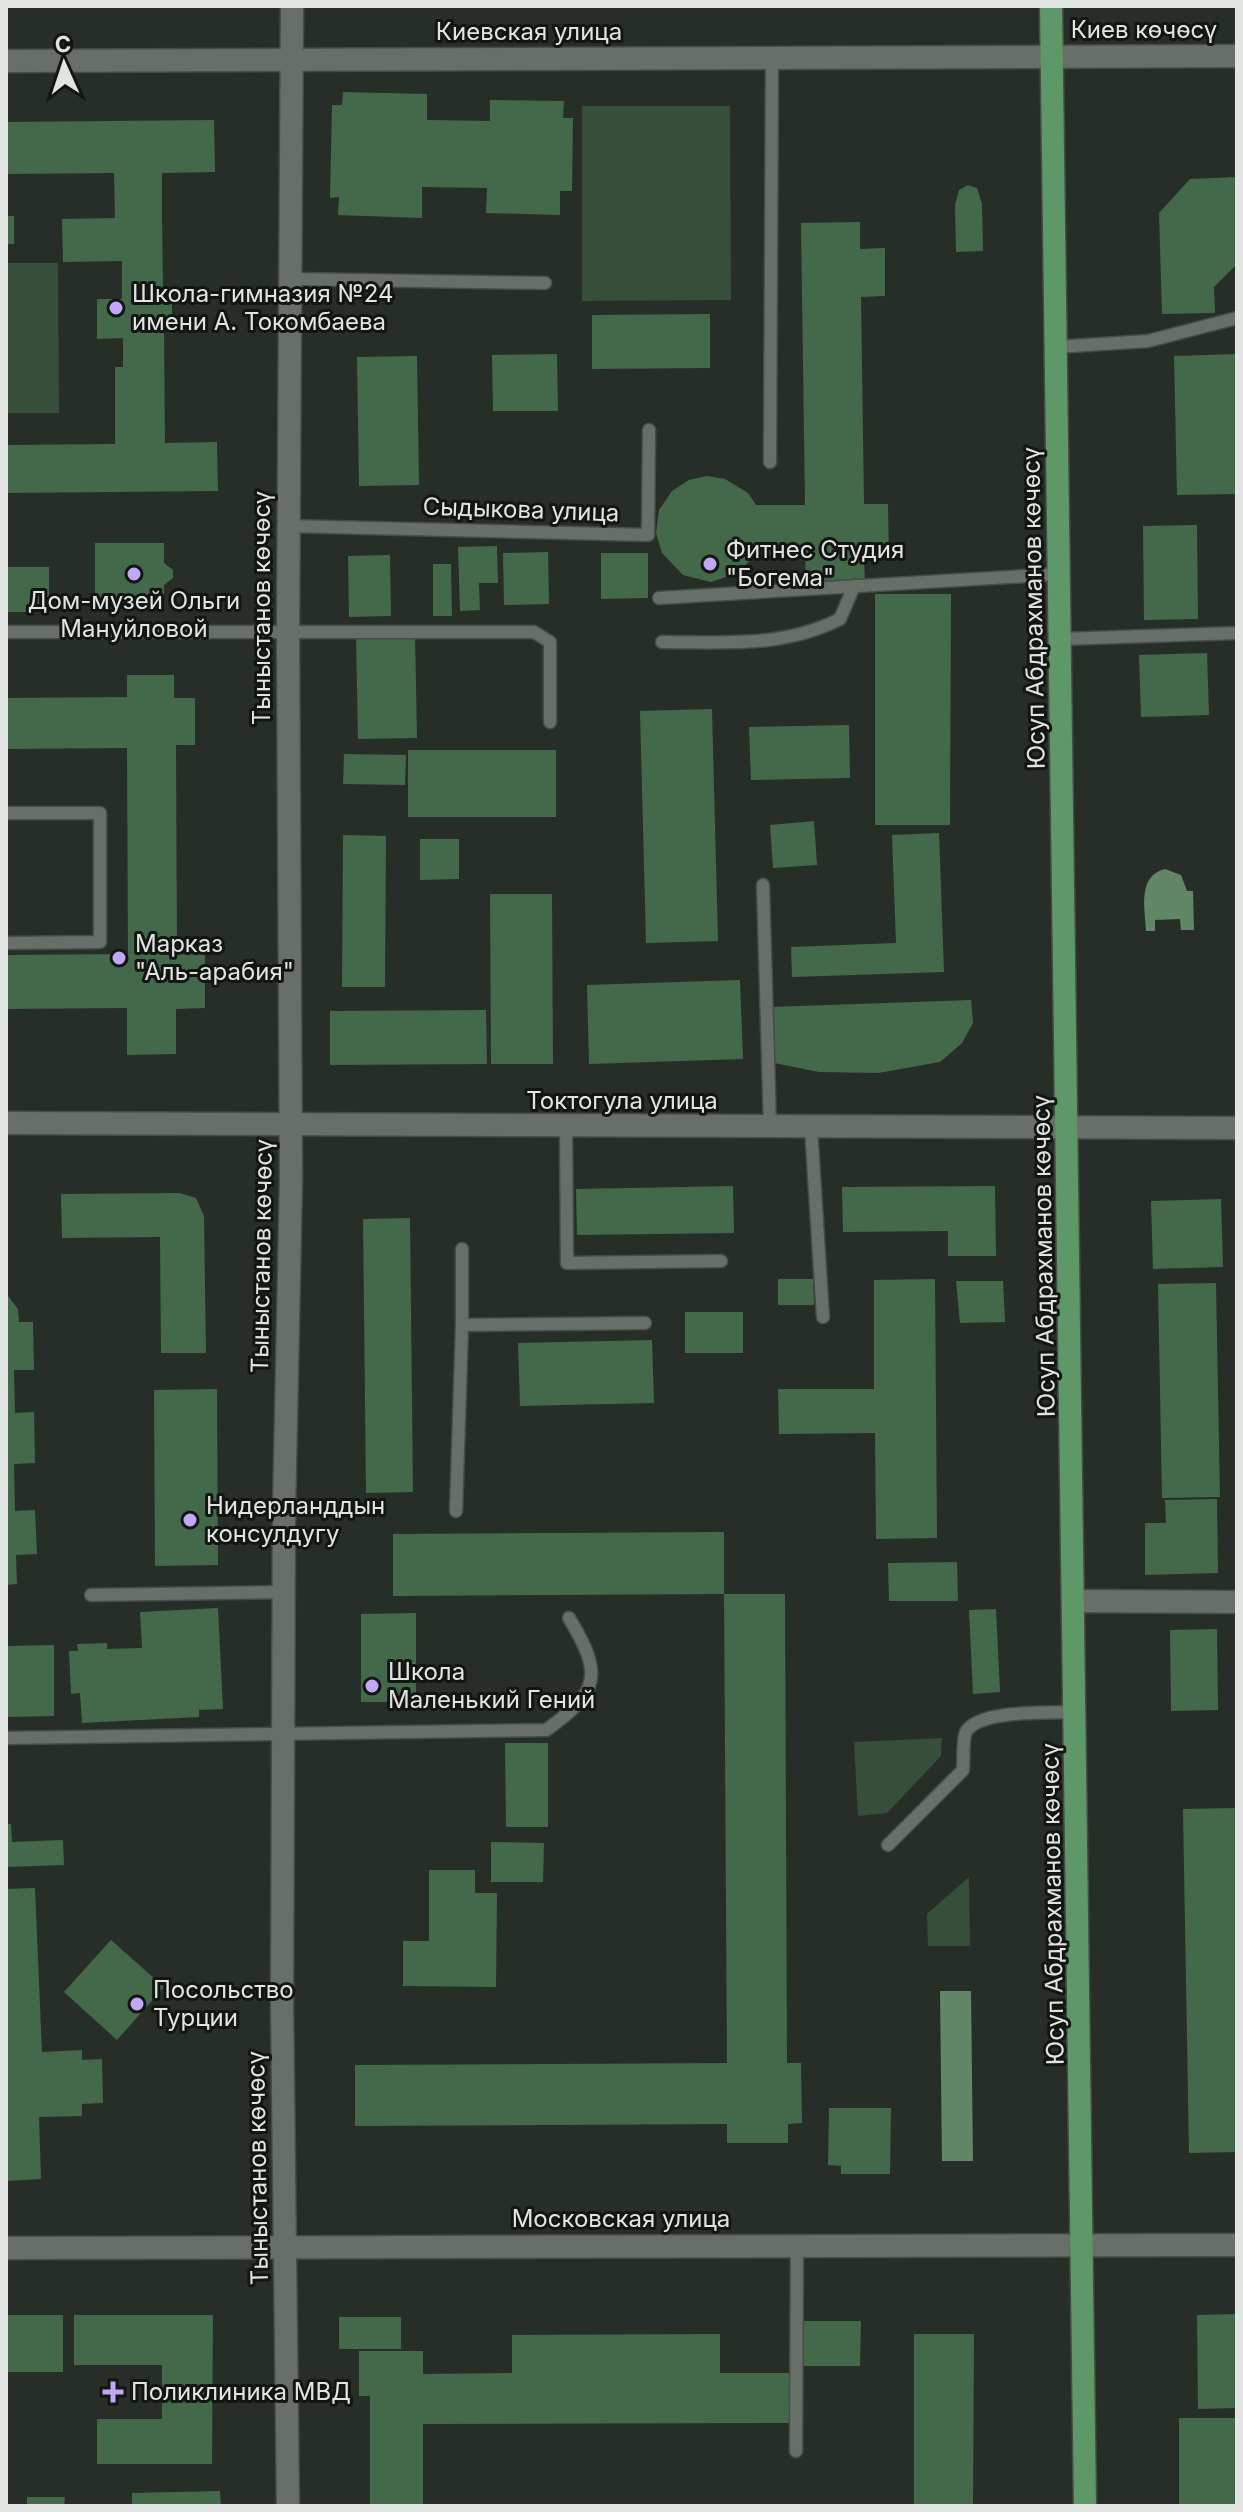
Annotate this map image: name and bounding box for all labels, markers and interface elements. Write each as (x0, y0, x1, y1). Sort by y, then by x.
street label: Киев көчөсү (1071, 15, 1217, 44)
street label: Киевская улица (436, 17, 622, 46)
north arrow (24, 24, 104, 104)
text: С (54, 31, 72, 57)
place label: Школа-гимназия №24 имени А. Токомбаева (132, 279, 393, 336)
marker: Школа-гимназия №24 имени А. Токомбаева (107, 299, 125, 317)
street label: Юсуп Абдрахманов көчөсү (1016, 447, 1051, 769)
street label: Тыныстанов көчөсү (247, 491, 276, 725)
street label: Сыдыкова улица (422, 492, 620, 527)
place label: Фитнес Студия "Богема" (726, 535, 904, 592)
marker: Фитнес Студия "Богема" (701, 555, 719, 573)
marker: Дом-музей Ольги Мануйловой (125, 565, 143, 583)
place label: Дом-музей Ольги Мануйловой (28, 586, 240, 643)
place label: Марказ "Аль-арабия" (135, 929, 294, 986)
marker: Марказ "Аль-арабия" (110, 949, 128, 967)
street label: Токтогула улица (526, 1086, 718, 1115)
street label: Юсуп Абдрахманов көчөсү (1026, 1095, 1061, 1417)
street label: Тыныстанов көчөсү (245, 1139, 278, 1373)
place label: Нидерланддын консулдугу (206, 1491, 385, 1548)
marker: Нидерланддын консулдугу (181, 1511, 199, 1529)
place label: Школа Маленький Гений (388, 1657, 595, 1714)
marker: Школа Маленький Гений (363, 1677, 381, 1695)
street label: Юсуп Абдрахманов көчөсү (1035, 1743, 1070, 2065)
place label: Посольство Турции (153, 1975, 294, 2032)
marker: Посольство Турции (128, 1995, 146, 2013)
street label: Тыныстанов көчөсү (241, 2051, 274, 2285)
street label: Московская улица (512, 2204, 730, 2233)
place label: Поликлиника МВД (131, 2377, 351, 2406)
marker: Поликлиника МВД (102, 2381, 124, 2403)

